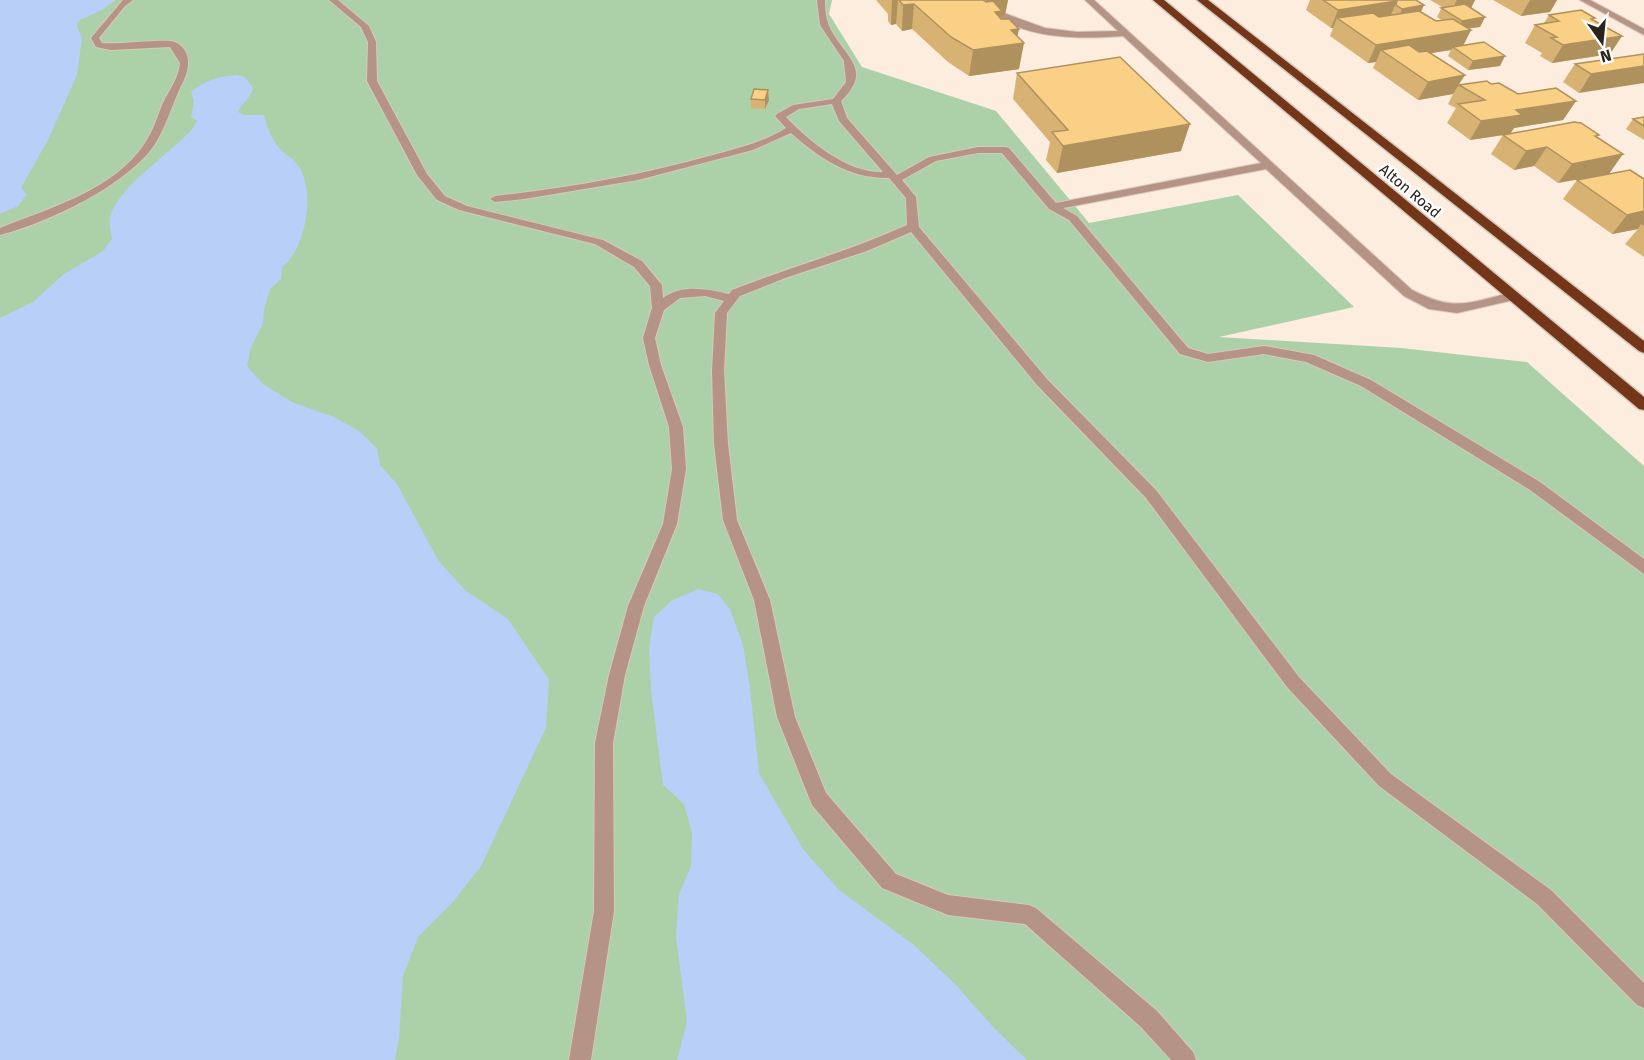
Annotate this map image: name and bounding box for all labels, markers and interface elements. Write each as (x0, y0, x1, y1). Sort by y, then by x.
north arrow (1572, 12, 1632, 72)
text: N (1598, 45, 1613, 67)
street label: Alton Road (1376, 160, 1444, 222)

